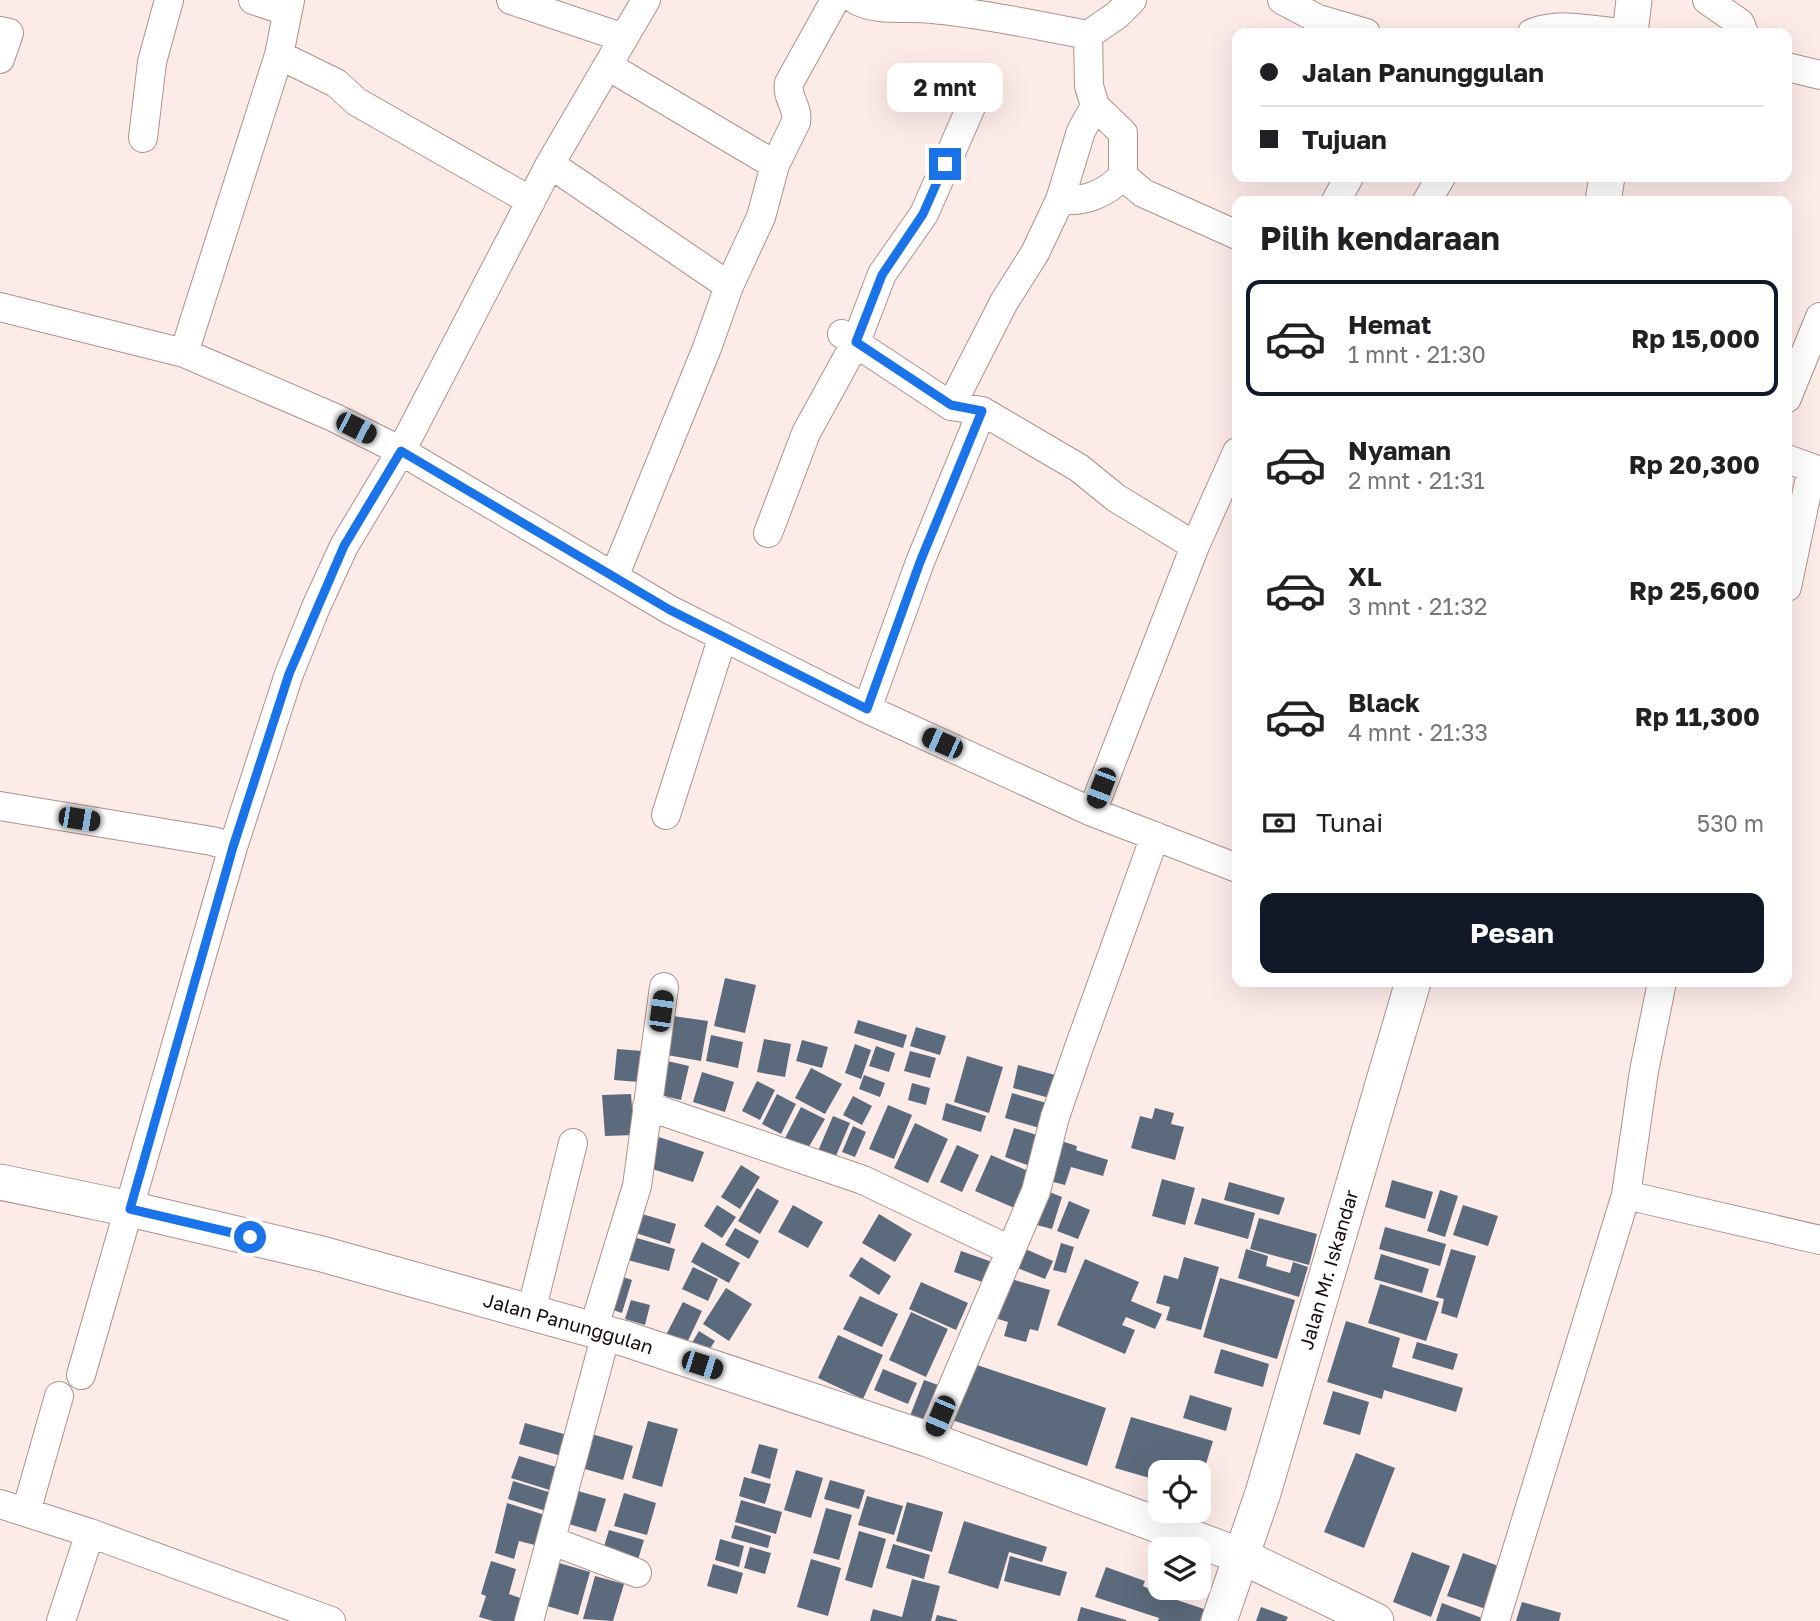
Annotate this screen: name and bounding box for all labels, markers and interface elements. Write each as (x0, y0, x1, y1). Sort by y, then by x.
text: Jalan Panunggulan (1302, 57, 1544, 88)
callout: 2 mnt (887, 62, 1003, 111)
text: 2 mnt (913, 73, 977, 101)
text: Tujuan (1302, 124, 1387, 155)
route end (929, 148, 961, 180)
text: Pilih kendaraan (1260, 219, 1500, 257)
icon: car (1264, 307, 1327, 370)
text: Hemat (1348, 309, 1431, 340)
text: Rp 15,000 (1631, 323, 1760, 354)
text: 1 mnt · 21:30 (1348, 340, 1486, 368)
car (333, 409, 380, 447)
icon: car (1264, 433, 1327, 496)
text: Nyaman (1348, 435, 1451, 466)
text: Rp 20,300 (1629, 449, 1760, 480)
text: 2 mnt · 21:31 (1348, 466, 1485, 494)
icon: car (1264, 559, 1327, 622)
text: XL (1348, 561, 1382, 592)
text: Rp 25,600 (1629, 575, 1760, 606)
text: 3 mnt · 21:32 (1348, 592, 1487, 620)
icon: car (1264, 685, 1327, 748)
text: Black (1348, 687, 1420, 718)
text: Rp 11,300 (1635, 701, 1760, 732)
text: 4 mnt · 21:33 (1348, 718, 1488, 746)
car (919, 725, 966, 761)
car (1084, 765, 1119, 811)
icon: cash (1260, 804, 1298, 842)
car (57, 805, 102, 833)
text: Tunai (1316, 807, 1383, 838)
text: 530 m (1697, 809, 1764, 837)
button: Pesan (1260, 893, 1764, 973)
car (648, 989, 675, 1033)
street label: Jalan Mr. Iskandar (1294, 1186, 1363, 1352)
route start (234, 1221, 266, 1253)
street label: Jalan Panunggulan (481, 1288, 657, 1358)
car (679, 1349, 726, 1381)
car (923, 1393, 958, 1439)
map controls (1148, 1460, 1211, 1600)
button: locate (1148, 1460, 1211, 1523)
button: layers (1148, 1537, 1211, 1600)

